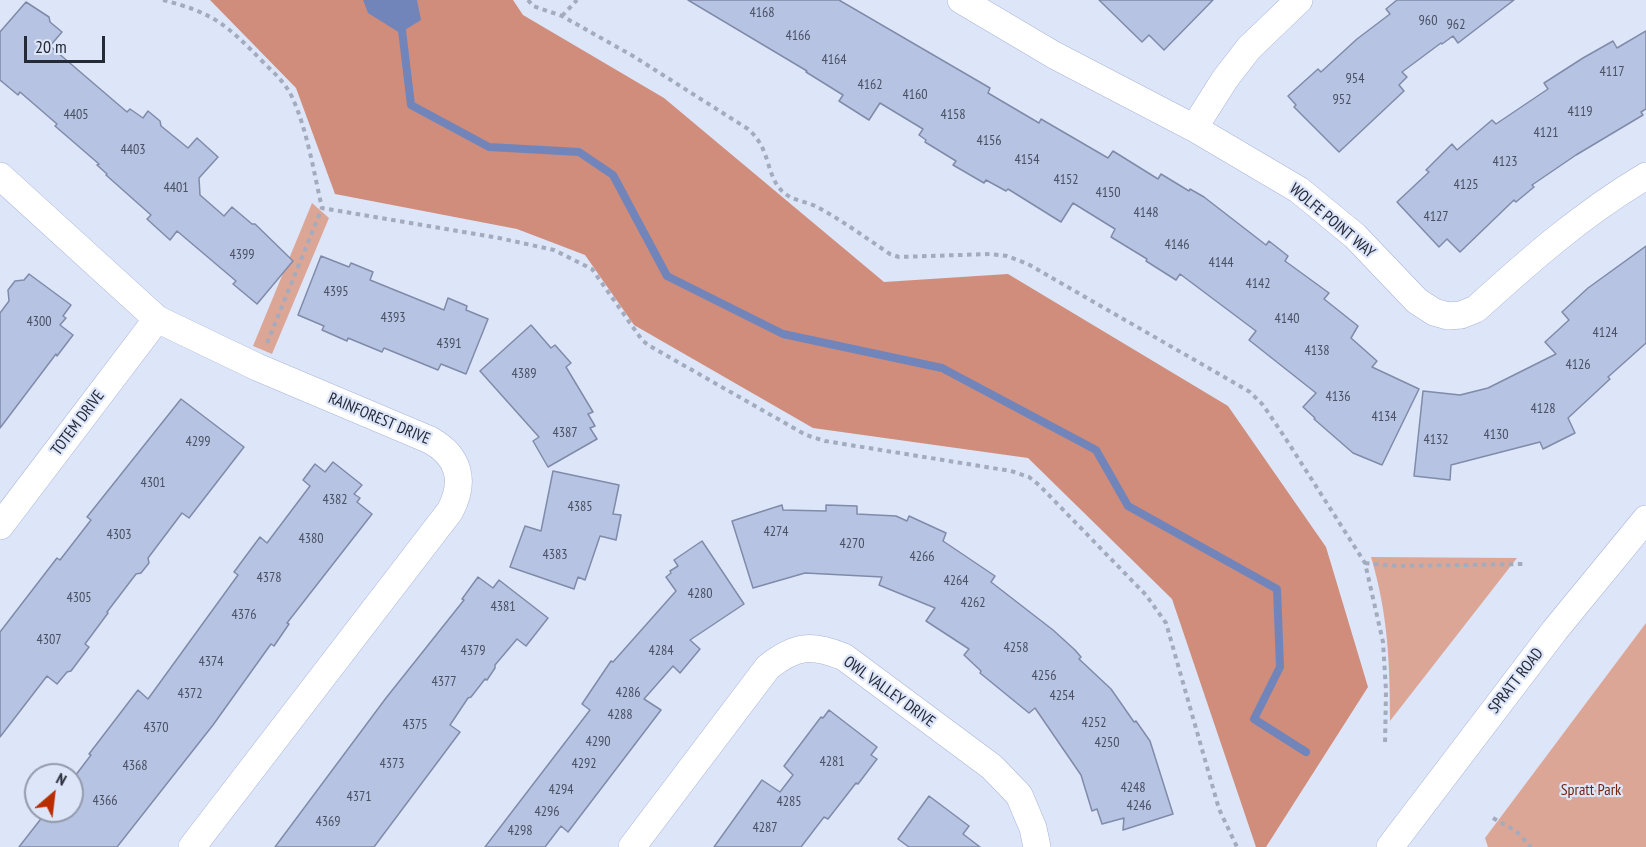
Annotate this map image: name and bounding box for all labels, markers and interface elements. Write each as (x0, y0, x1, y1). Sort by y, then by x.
house number: 4168 (749, 5, 775, 21)
house number: 960 (1419, 13, 1437, 29)
house number: 962 (1447, 17, 1465, 33)
scale bar (27, 24, 108, 62)
house number: 4166 (785, 28, 811, 44)
text: 20 m (35, 35, 67, 58)
house number: 4164 (821, 52, 847, 68)
house number: 4117 (1599, 64, 1625, 80)
house number: 954 (1346, 71, 1364, 87)
house number: 4162 (857, 77, 883, 93)
house number: 4160 (902, 87, 928, 103)
house number: 952 (1333, 92, 1351, 108)
house number: 4119 (1567, 104, 1593, 120)
house number: 4405 (63, 107, 89, 123)
house number: 4158 (940, 107, 966, 123)
house number: 4121 (1533, 125, 1559, 141)
house number: 4156 (976, 133, 1002, 149)
house number: 4403 (120, 142, 146, 158)
house number: 4154 (1014, 152, 1040, 168)
house number: 4123 (1492, 154, 1518, 170)
house number: 4152 (1053, 172, 1079, 188)
house number: 4125 (1453, 177, 1479, 193)
house number: 4401 (163, 180, 189, 196)
street label: WOLFE POINT WAY (1285, 180, 1379, 262)
house number: 4150 (1095, 185, 1121, 201)
house number: 4148 (1133, 205, 1159, 221)
house number: 4127 (1423, 209, 1449, 225)
house number: 4146 (1164, 237, 1190, 253)
house number: 4399 (229, 247, 255, 263)
house number: 4144 (1208, 255, 1234, 271)
house number: 4142 (1245, 276, 1271, 292)
house number: 4395 (323, 284, 349, 300)
house number: 4393 (380, 310, 406, 326)
house number: 4140 (1274, 311, 1300, 327)
house number: 4300 (26, 314, 52, 330)
house number: 4124 (1592, 325, 1618, 341)
house number: 4391 (436, 336, 462, 352)
house number: 4138 (1304, 343, 1330, 359)
house number: 4126 (1565, 357, 1591, 373)
house number: 4389 (511, 366, 537, 382)
street label: TOTEM DRIVE (47, 387, 109, 459)
street label: RAINFOREST DRIVE (325, 389, 433, 449)
house number: 4136 (1325, 389, 1351, 405)
house number: 4128 (1530, 401, 1556, 417)
house number: 4134 (1371, 409, 1397, 425)
house number: 4387 (552, 425, 578, 441)
house number: 4130 (1483, 427, 1509, 443)
house number: 4132 (1423, 432, 1449, 448)
house number: 4299 (185, 434, 211, 450)
house number: 4301 (140, 475, 166, 491)
house number: 4382 (322, 492, 348, 508)
house number: 4385 (567, 499, 593, 515)
house number: 4274 (763, 524, 789, 540)
house number: 4303 (106, 527, 132, 543)
house number: 4380 (298, 531, 324, 547)
house number: 4270 (839, 536, 865, 552)
house number: 4383 (542, 547, 568, 563)
house number: 4266 (909, 549, 935, 565)
house number: 4378 (256, 570, 282, 586)
house number: 4264 (943, 573, 969, 589)
house number: 4280 (687, 586, 713, 602)
house number: 4305 (66, 590, 92, 606)
house number: 4262 (960, 595, 986, 611)
house number: 4381 (490, 599, 516, 615)
house number: 4376 (231, 607, 257, 623)
house number: 4307 (36, 632, 62, 648)
house number: 4258 (1003, 640, 1029, 656)
house number: 4379 (460, 643, 486, 659)
house number: 4284 (648, 643, 674, 659)
street label: SPRATT ROAD (1485, 644, 1547, 718)
street label: OWL VALLEY DRIVE (839, 652, 939, 732)
house number: 4374 (198, 654, 224, 670)
house number: 4256 (1031, 668, 1057, 684)
house number: 4377 (431, 674, 457, 690)
house number: 4286 (615, 685, 641, 701)
house number: 4372 (177, 686, 203, 702)
house number: 4254 (1049, 688, 1075, 704)
house number: 4288 (607, 707, 633, 723)
house number: 4252 (1081, 715, 1107, 731)
house number: 4375 (402, 717, 428, 733)
house number: 4370 (143, 720, 169, 736)
house number: 4290 (585, 734, 611, 750)
house number: 4250 (1094, 735, 1120, 751)
house number: 4281 (819, 754, 845, 770)
house number: 4373 (379, 756, 405, 772)
house number: 4292 (571, 756, 597, 772)
house number: 4368 (122, 758, 148, 774)
north arrow (24, 763, 84, 823)
text: N (53, 768, 70, 790)
house number: 4248 (1120, 780, 1146, 796)
park label: Spratt Park (1561, 780, 1621, 800)
house number: 4294 (548, 782, 574, 798)
house number: 4371 (346, 789, 372, 805)
house number: 4366 (92, 793, 118, 809)
house number: 4285 (776, 794, 802, 810)
house number: 4246 (1126, 798, 1152, 814)
house number: 4296 (534, 804, 560, 820)
house number: 4369 (315, 814, 341, 830)
house number: 4287 (752, 820, 778, 836)
house number: 4298 (507, 823, 533, 839)

